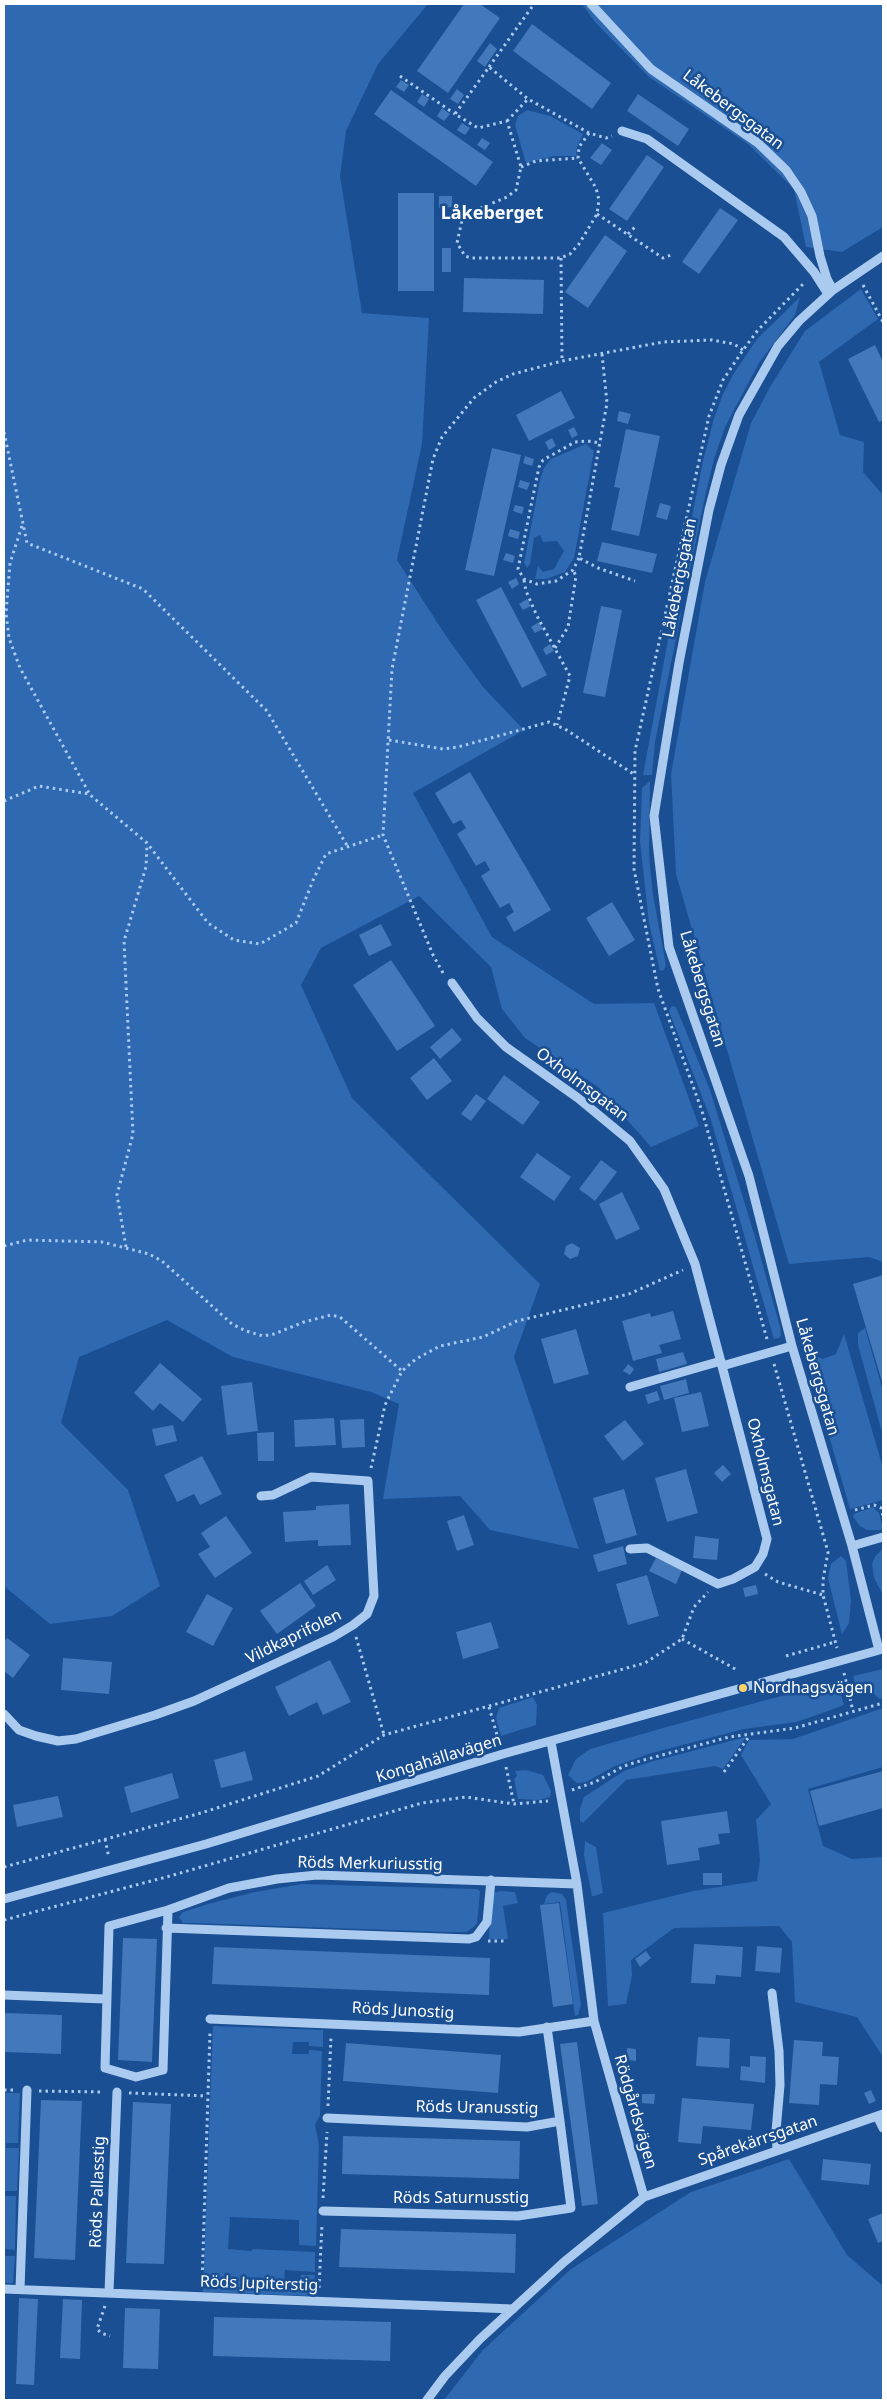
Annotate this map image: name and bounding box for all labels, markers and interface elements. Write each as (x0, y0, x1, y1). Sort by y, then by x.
street label: Låkebergsgatan (679, 66, 787, 154)
district label: Låkeberget (441, 203, 543, 225)
street label: Låkebergsgatan (659, 517, 701, 639)
street label: Låkebergsgatan (675, 928, 729, 1050)
street label: Oxholmsgatan (532, 1044, 632, 1126)
street label: Låkebergsgatan (791, 1316, 843, 1438)
street label: Oxholmsgatan (742, 1416, 788, 1528)
street label: Vildkaprifolen (243, 1606, 345, 1668)
place label: Nordhagsvägen (753, 1678, 873, 1698)
marker: Nordhagsvägen (737, 1682, 749, 1694)
street label: Kongahällavägen (374, 1731, 504, 1787)
street label: Röds Merkuriusstig (297, 1853, 443, 1875)
street label: Röds Junostig (351, 1999, 455, 2023)
street label: Rödgårdsvägen (610, 2053, 660, 2171)
street label: Röds Uranusstig (415, 2097, 539, 2119)
street label: Spårekärrsgatan (696, 2112, 820, 2170)
street label: Röds Pallasstig (86, 2136, 110, 2248)
street label: Röds Saturnusstig (393, 2188, 529, 2208)
street label: Röds Jupiterstig (200, 2272, 318, 2296)

